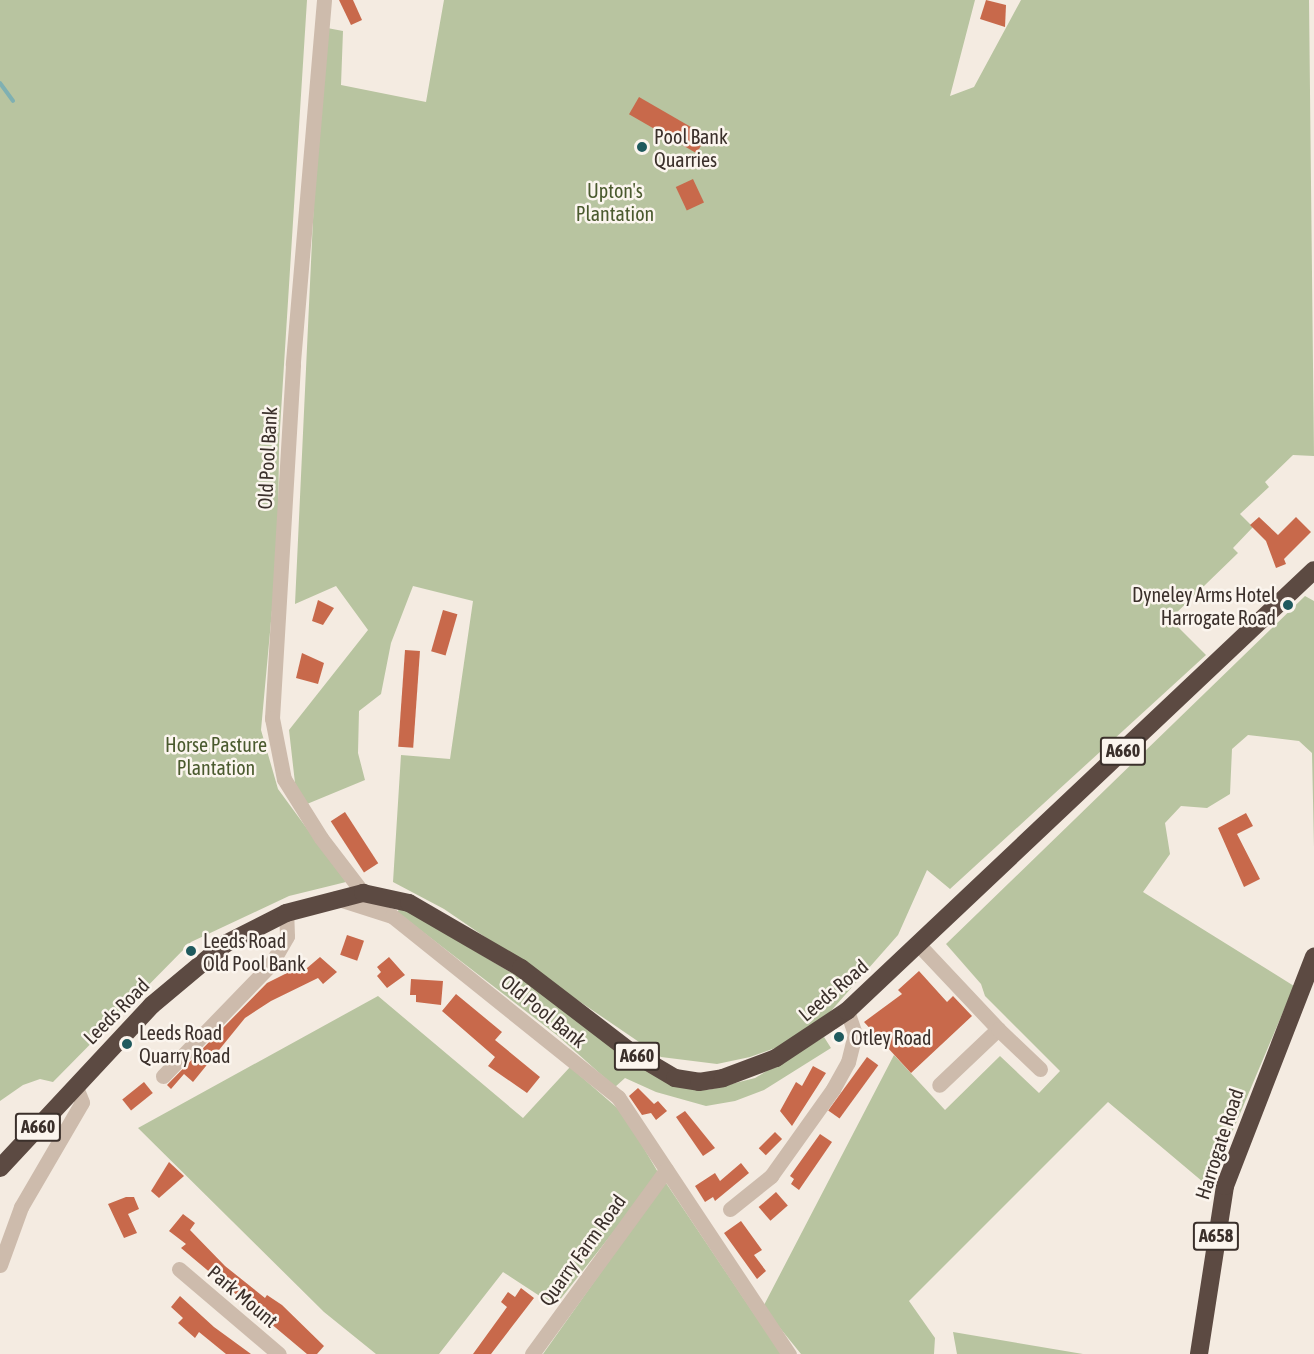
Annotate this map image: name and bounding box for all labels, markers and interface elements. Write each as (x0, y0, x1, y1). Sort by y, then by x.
place label: Pool Bank Quarries (654, 124, 728, 171)
marker: Pool Bank Quarries (635, 140, 649, 154)
park label: Upton's Plantation (576, 178, 654, 225)
street label: Old Pool Bank (252, 406, 282, 510)
place label: Dyneley Arms Hotel Harrogate Road (1132, 582, 1276, 629)
marker: Dyneley Arms Hotel Harrogate Road (1281, 598, 1295, 612)
park label: Horse Pasture Plantation (165, 732, 267, 779)
road number: A660 (1099, 736, 1147, 766)
place label: Leeds Road Old Pool Bank (203, 928, 306, 975)
marker: Leeds Road Old Pool Bank (184, 944, 198, 958)
street label: Leeds Road (793, 954, 873, 1026)
street label: Old Pool Bank (497, 969, 591, 1053)
street label: Leeds Road (78, 973, 154, 1049)
place label: Leeds Road Quarry Road (139, 1020, 231, 1067)
place label: Otley Road (851, 1025, 932, 1049)
marker: Otley Road (832, 1030, 846, 1044)
marker: Leeds Road Quarry Road (120, 1037, 134, 1051)
road number: A660 (613, 1041, 661, 1071)
street label: Harrogate Road (1190, 1086, 1248, 1202)
road number: A660 (14, 1112, 62, 1142)
street label: Quarry Farm Road (534, 1190, 630, 1310)
road number: A658 (1192, 1221, 1240, 1251)
street label: Park Mount (203, 1260, 283, 1332)

